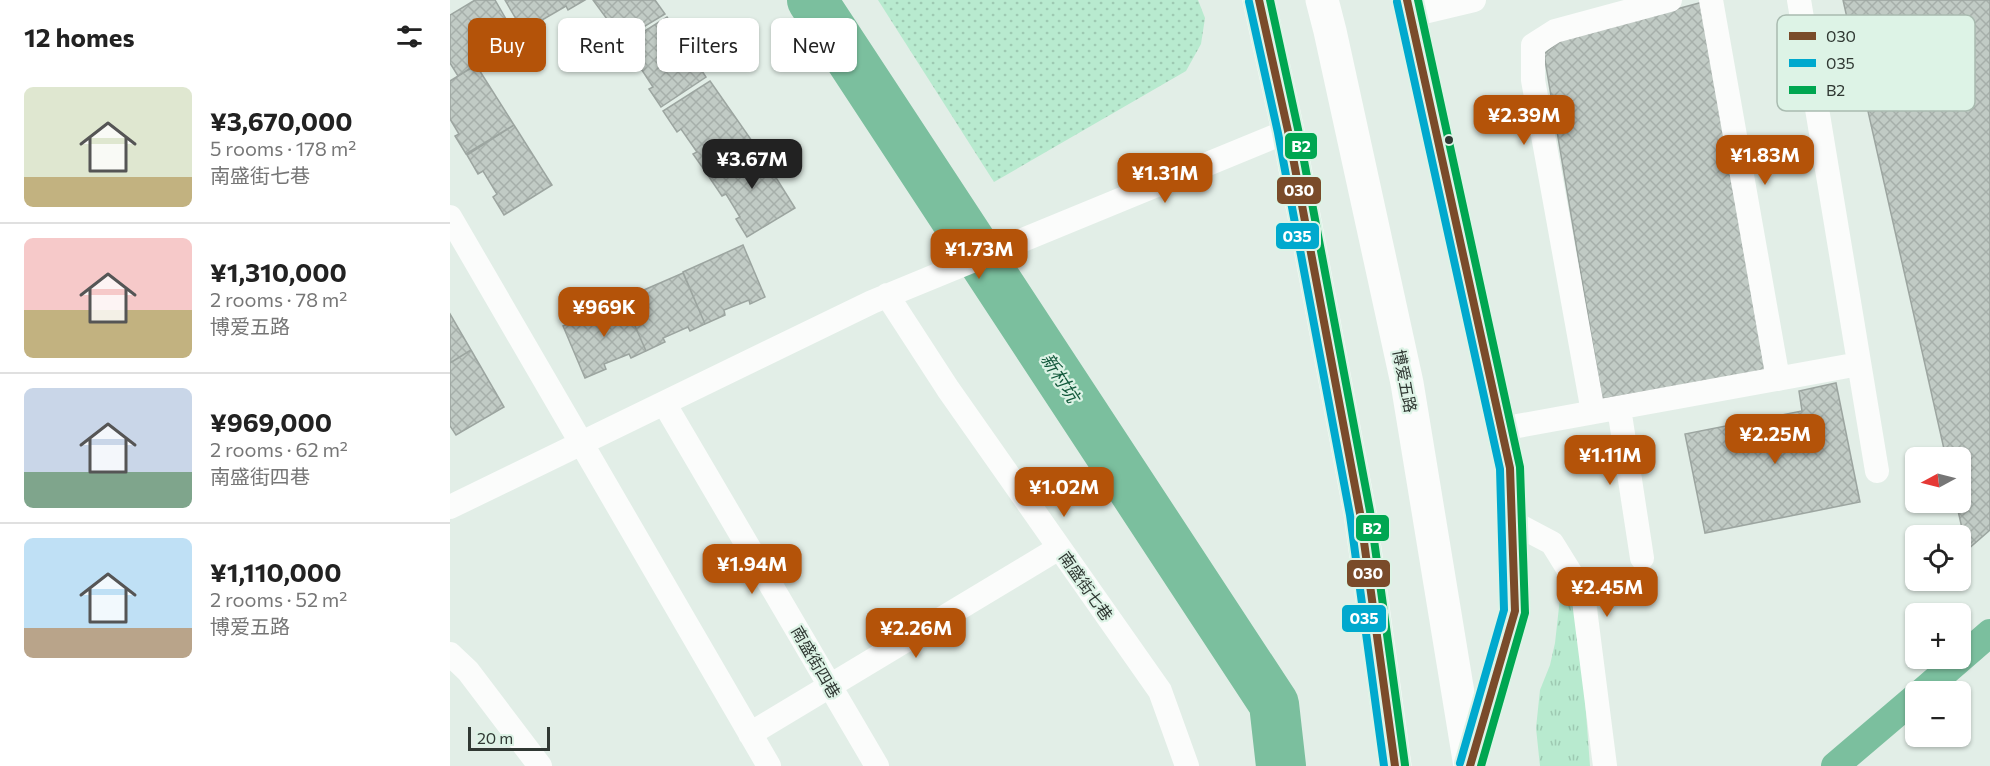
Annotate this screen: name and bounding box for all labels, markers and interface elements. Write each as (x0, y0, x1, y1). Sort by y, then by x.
legend (1777, 15, 1975, 111)
chip: Buy (468, 18, 546, 72)
chip: Rent (558, 18, 645, 72)
chip: Filters (657, 18, 759, 72)
chip: New (771, 18, 857, 72)
icon: filters (393, 20, 426, 53)
text: 12 homes (24, 21, 135, 52)
text: 030 (1826, 26, 1856, 45)
text: 035 (1826, 53, 1855, 72)
text: B2 (1826, 80, 1845, 99)
pin: ¥2.39M (1475, 95, 1573, 146)
text: ¥2.39M (1488, 102, 1560, 126)
text: ¥3,670,000 (210, 105, 352, 136)
icon: home (72, 111, 144, 183)
line badge: B2 (1284, 132, 1318, 160)
unlabelled marker (1443, 134, 1455, 146)
pin: ¥1.83M (1716, 135, 1814, 186)
text: 5 rooms · 178 m² (210, 136, 356, 160)
text: B2 (1291, 136, 1311, 155)
pin: ¥3.67M (703, 139, 801, 190)
text: ¥1.83M (1730, 142, 1800, 166)
text: ¥3.67M (716, 146, 788, 170)
pin: ¥1.31M (1116, 153, 1214, 204)
text: ¥1.31M (1131, 160, 1199, 184)
text: 南盛街七巷 (210, 163, 310, 187)
line badge: 030 (1276, 176, 1322, 205)
text: 030 (1284, 180, 1314, 199)
line badge: 035 (1275, 222, 1320, 250)
text: 035 (1282, 226, 1312, 245)
pin: ¥1.73M (930, 229, 1028, 280)
text: ¥1.73M (945, 236, 1013, 260)
text: ¥1,310,000 (210, 256, 347, 287)
icon: home (72, 262, 144, 334)
text: 2 rooms · 78 m² (210, 287, 347, 311)
pin: ¥969K (562, 287, 646, 338)
text: ¥969K (572, 294, 636, 318)
text: 博爱五路 (210, 314, 290, 338)
street label: 博爱五路 (1390, 348, 1421, 414)
water label: 新村坑 (1037, 349, 1086, 409)
text: ¥969,000 (210, 406, 332, 437)
icon: home (72, 412, 144, 484)
pin: ¥2.25M (1726, 414, 1824, 465)
text: ¥2.25M (1739, 421, 1811, 445)
pin: ¥1.11M (1561, 435, 1659, 486)
text: 2 rooms · 62 m² (210, 437, 348, 461)
text: ¥1.11M (1578, 442, 1642, 466)
north arrow (1905, 447, 1971, 513)
map controls (1905, 447, 1971, 747)
text: 南盛街四巷 (210, 464, 310, 488)
pin: ¥1.02M (1015, 467, 1113, 518)
text: ¥1.02M (1029, 474, 1099, 498)
line badge: B2 (1355, 514, 1390, 542)
text: B2 (1362, 518, 1382, 537)
button: locate (1905, 525, 1971, 591)
pin: ¥1.94M (703, 544, 801, 595)
street label: 南盛街七巷 (1056, 547, 1117, 624)
text: ¥1.94M (717, 551, 787, 575)
text: ¥1,110,000 (210, 556, 341, 587)
line badge: 030 (1346, 559, 1391, 588)
icon: home (72, 562, 144, 634)
text: 030 (1353, 563, 1383, 582)
pin: ¥2.45M (1558, 567, 1656, 618)
text: ¥2.45M (1571, 574, 1643, 598)
text: 2 rooms · 52 m² (210, 587, 347, 611)
button: + (1905, 603, 1971, 669)
line badge: 035 (1341, 604, 1387, 633)
pin: ¥2.26M (867, 608, 965, 659)
text: 035 (1349, 608, 1379, 627)
text: 博爱五路 (210, 614, 290, 638)
text: ¥2.26M (880, 615, 952, 639)
street label: 南盛街四巷 (788, 622, 845, 701)
button: − (1905, 681, 1971, 747)
scale bar (468, 724, 550, 752)
text: 20 m (477, 728, 513, 747)

